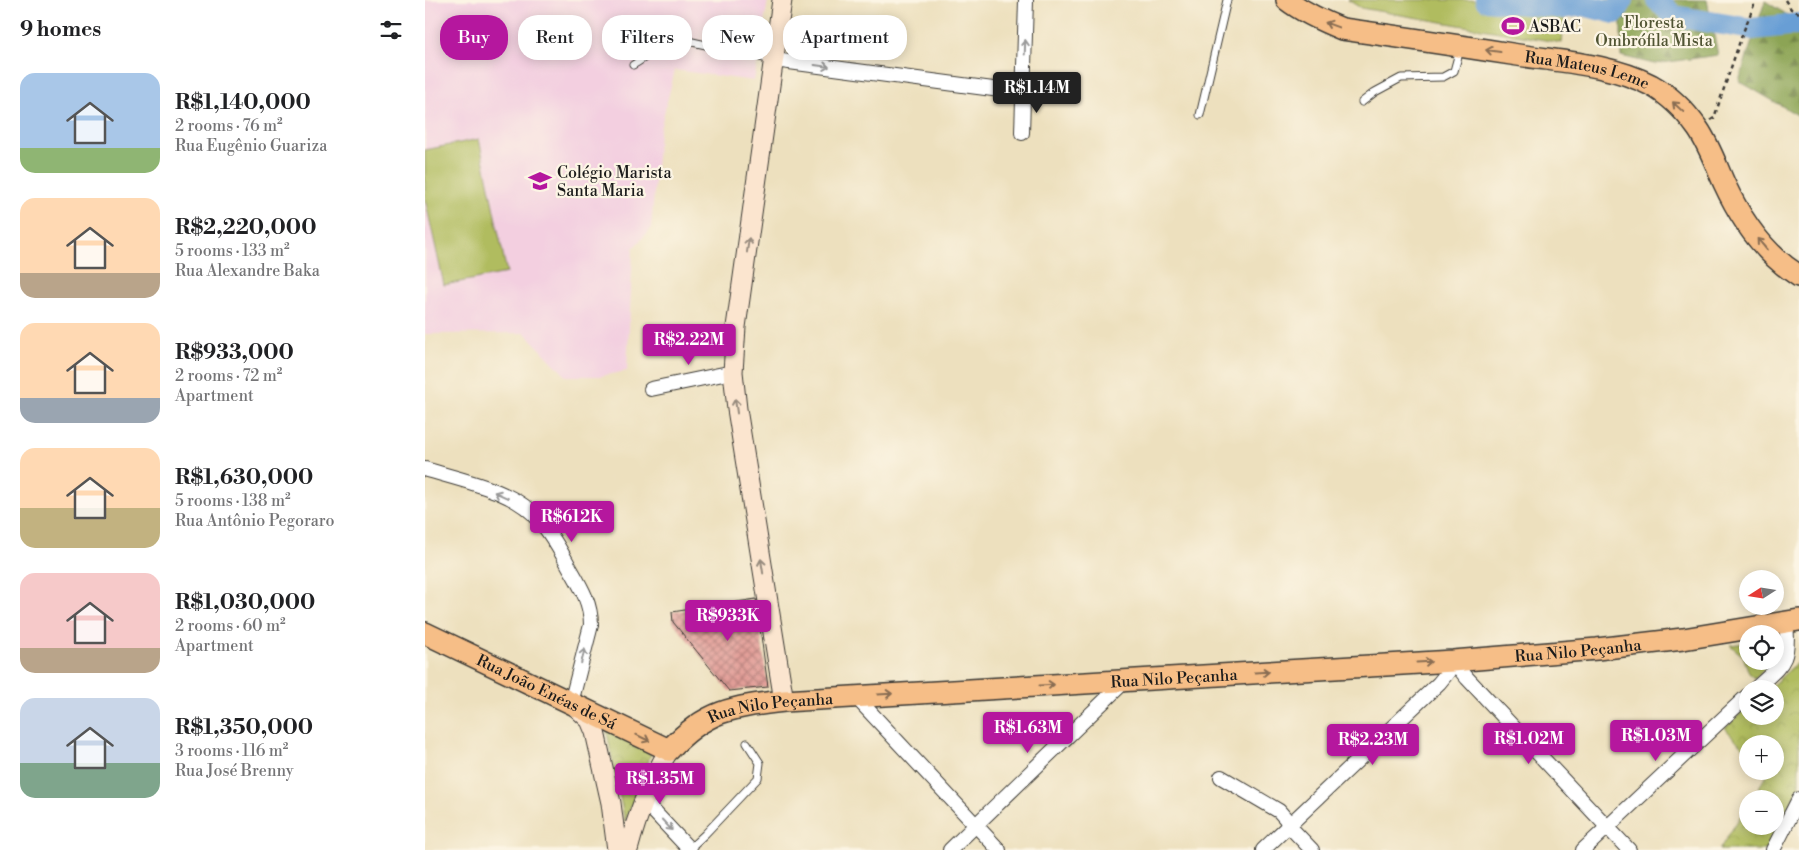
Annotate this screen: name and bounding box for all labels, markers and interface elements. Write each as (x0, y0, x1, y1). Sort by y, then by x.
sports icon: ASBAC (1500, 13, 1526, 39)
park label: Floresta Ombrófila Mista (1595, 13, 1714, 51)
chip: Buy (440, 15, 508, 60)
chip: Rent (518, 15, 592, 60)
chip: Filters (602, 15, 692, 60)
chip: New (702, 15, 773, 60)
chip: Apartment (783, 15, 907, 60)
icon: filters (377, 16, 405, 44)
text: 9 homes (20, 17, 101, 43)
place label: ASBAC (1528, 17, 1581, 37)
one-way arrow (1325, 20, 1341, 29)
one-way arrow (1020, 39, 1030, 55)
one-way arrow (1485, 46, 1501, 56)
street label: Rua Mateus Leme (1523, 47, 1653, 94)
one-way arrow (814, 61, 830, 71)
pin: R$1.14M (991, 72, 1083, 114)
text: R$1.14M (1004, 78, 1070, 98)
text: R$1,140,000 (175, 90, 311, 116)
icon: home (60, 93, 120, 153)
one-way arrow (1672, 101, 1685, 113)
text: 2 rooms · 76 m² (175, 116, 283, 136)
text: Rua Eugênio Guariza (175, 136, 327, 156)
place label: Colégio Marista Santa Maria (557, 163, 672, 201)
school or university icon: Colégio Marista Santa Maria (527, 168, 553, 194)
text: R$2,220,000 (175, 215, 316, 241)
icon: home (60, 218, 120, 278)
one-way arrow (743, 237, 753, 253)
one-way arrow (1756, 238, 1768, 251)
text: 5 rooms · 133 m² (175, 241, 290, 261)
text: Rua Alexandre Baka (175, 261, 320, 281)
pin: R$2.22M (643, 324, 735, 366)
text: R$2.22M (654, 330, 724, 350)
text: R$933,000 (175, 340, 294, 366)
icon: home (60, 343, 120, 403)
text: 2 rooms · 72 m² (175, 366, 282, 386)
text: Apartment (175, 386, 254, 406)
one-way arrow (731, 398, 741, 414)
text: R$1,630,000 (175, 465, 313, 491)
icon: home (60, 468, 120, 528)
one-way arrow (494, 489, 509, 499)
text: 5 rooms · 138 m² (175, 491, 291, 511)
pin: R$612K (531, 500, 613, 543)
text: R$612K (541, 507, 603, 527)
text: Rua Antônio Pegoraro (175, 511, 335, 531)
one-way arrow (757, 559, 767, 575)
north arrow (1739, 570, 1784, 615)
map controls (1739, 570, 1784, 835)
text: R$1,030,000 (175, 590, 315, 616)
icon: home (60, 593, 120, 653)
pin: R$933K (687, 600, 769, 642)
text: R$933K (696, 606, 760, 626)
text: 2 rooms · 60 m² (175, 616, 286, 636)
button: locate (1739, 625, 1784, 670)
street label: Rua Nilo Peçanha (1514, 635, 1643, 667)
text: Apartment (175, 636, 254, 656)
one-way arrow (579, 649, 588, 665)
street label: Rua João Enéas de Sá (473, 650, 620, 735)
one-way arrow (1416, 658, 1432, 667)
street label: Rua Nilo Peçanha (1110, 665, 1239, 692)
one-way arrow (1253, 667, 1269, 676)
one-way arrow (1039, 680, 1055, 689)
button: layers (1739, 680, 1784, 725)
street label: Rua Nilo Peçanha (705, 689, 835, 728)
one-way arrow (876, 690, 892, 699)
pin: R$1.63M (982, 712, 1074, 754)
text: R$1,350,000 (175, 715, 313, 741)
icon: home (60, 718, 120, 778)
text: R$1.63M (994, 718, 1062, 738)
pin: R$1.03M (1610, 720, 1702, 762)
pin: R$1.02M (1483, 722, 1575, 765)
pin: R$2.23M (1327, 724, 1419, 766)
text: R$1.03M (1621, 726, 1691, 746)
text: R$1.02M (1494, 729, 1564, 749)
text: R$2.23M (1338, 730, 1408, 750)
one-way arrow (635, 733, 650, 743)
button: + (1739, 735, 1784, 780)
text: 3 rooms · 116 m² (175, 741, 288, 761)
text: Rua José Brenny (175, 761, 294, 781)
pin: R$1.35M (614, 762, 706, 805)
text: R$1.35M (626, 769, 694, 789)
button: − (1739, 790, 1784, 835)
one-way arrow (661, 819, 673, 832)

